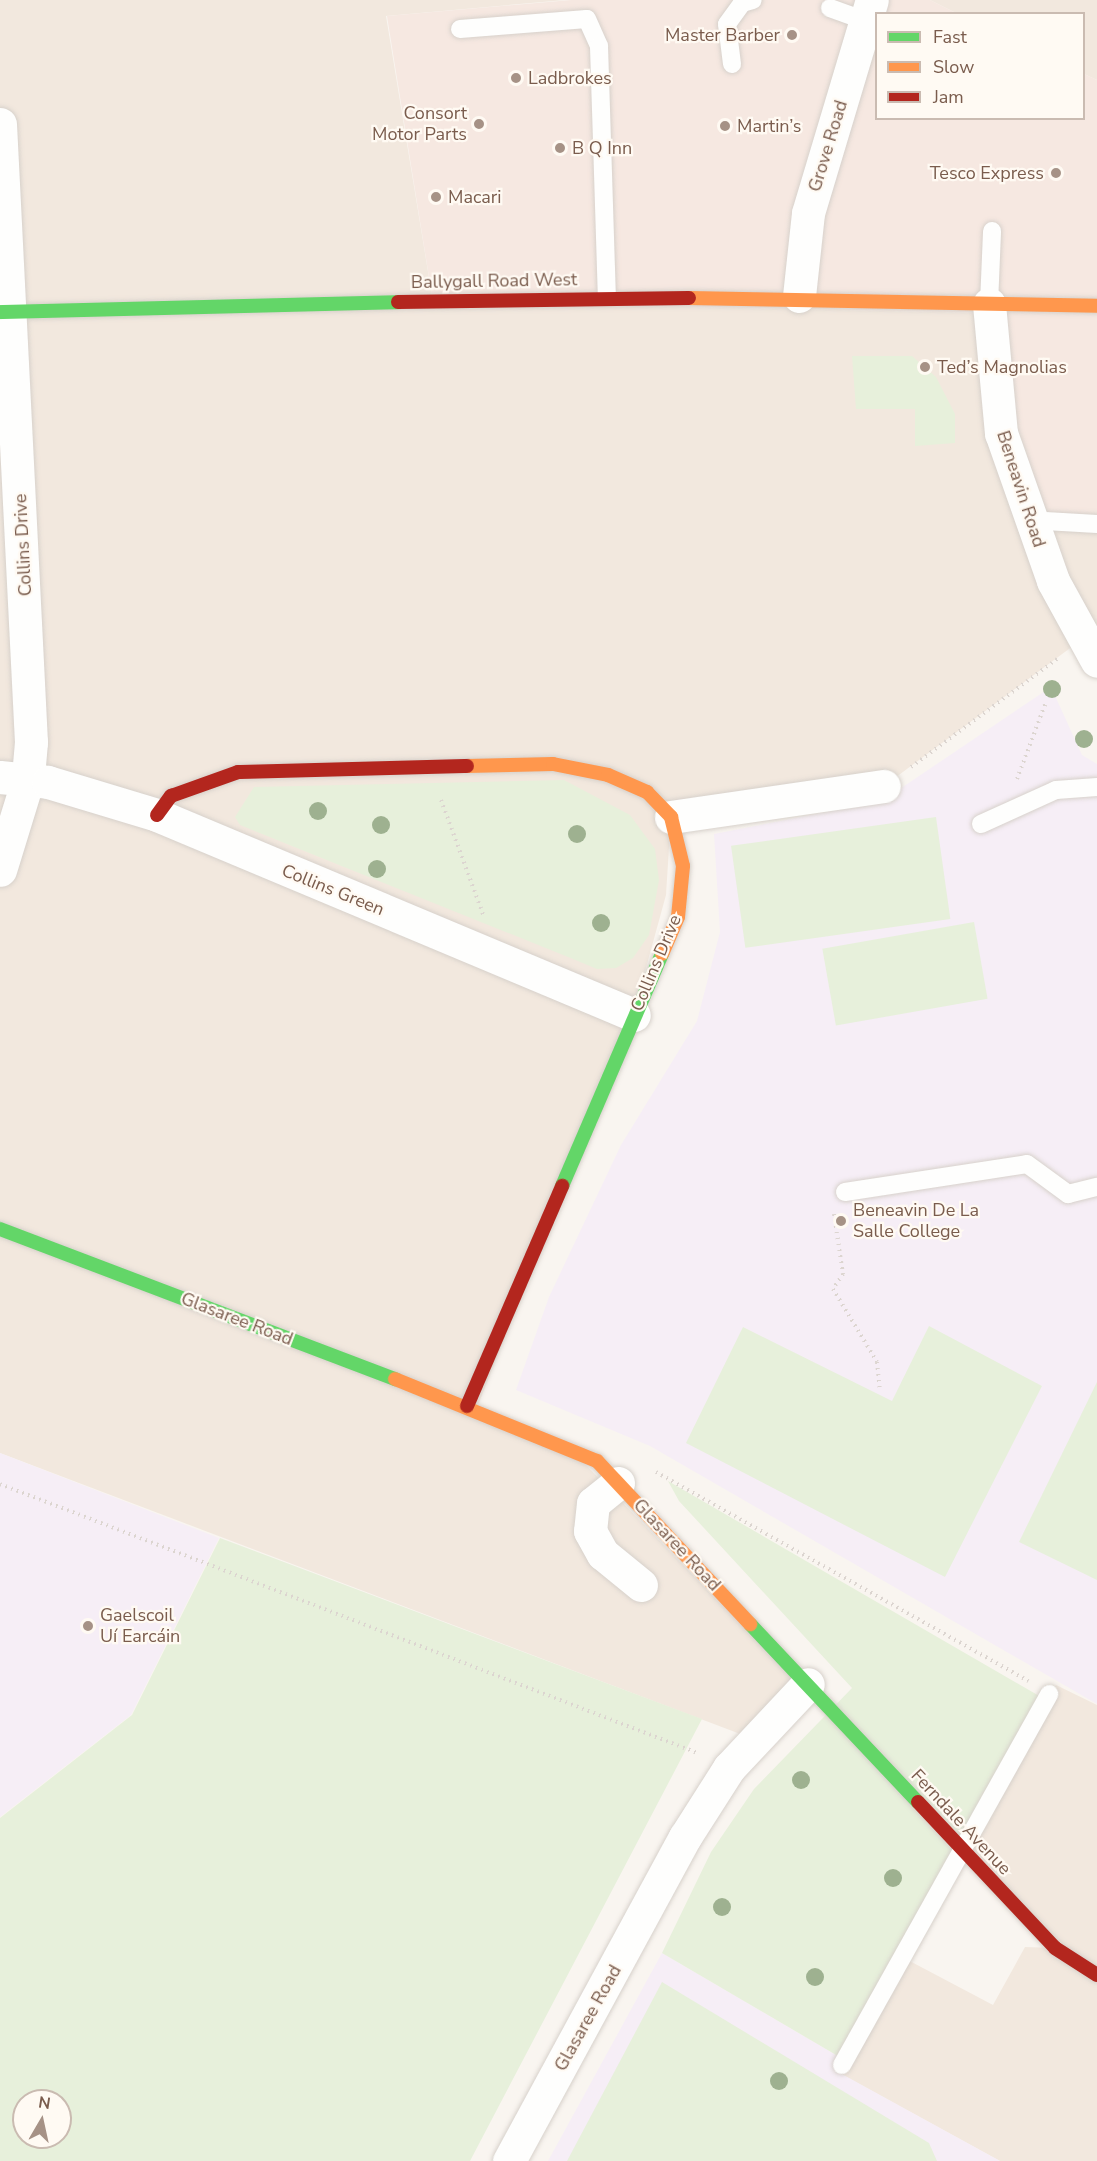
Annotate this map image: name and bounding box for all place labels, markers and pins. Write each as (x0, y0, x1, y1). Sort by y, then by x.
place label: Master Barber (665, 24, 780, 46)
marker: Master Barber (785, 28, 799, 42)
place label: Ladbrokes (528, 67, 612, 89)
marker: Ladbrokes (509, 71, 523, 85)
place label: Consort Motor Parts (372, 103, 467, 146)
place label: Martin’s (737, 115, 801, 137)
marker: Consort Motor Parts (472, 117, 486, 131)
marker: Martin’s (718, 119, 732, 133)
place label: B Q Inn (572, 137, 632, 159)
marker: B Q Inn (553, 141, 567, 155)
place label: Tesco Express (930, 162, 1044, 184)
marker: Tesco Express (1049, 166, 1063, 180)
place label: Macari (448, 186, 501, 208)
marker: Macari (429, 190, 443, 204)
place label: Ted’s Magnolias (937, 356, 1067, 378)
marker: Ted’s Magnolias (918, 360, 932, 374)
place label: Beneavin De La Salle College (853, 1200, 979, 1242)
marker: Beneavin De La Salle College (834, 1214, 848, 1228)
place label: Gaelscoil Uí Earcáin (100, 1605, 180, 1648)
marker: Gaelscoil Uí Earcáin (81, 1619, 95, 1633)

